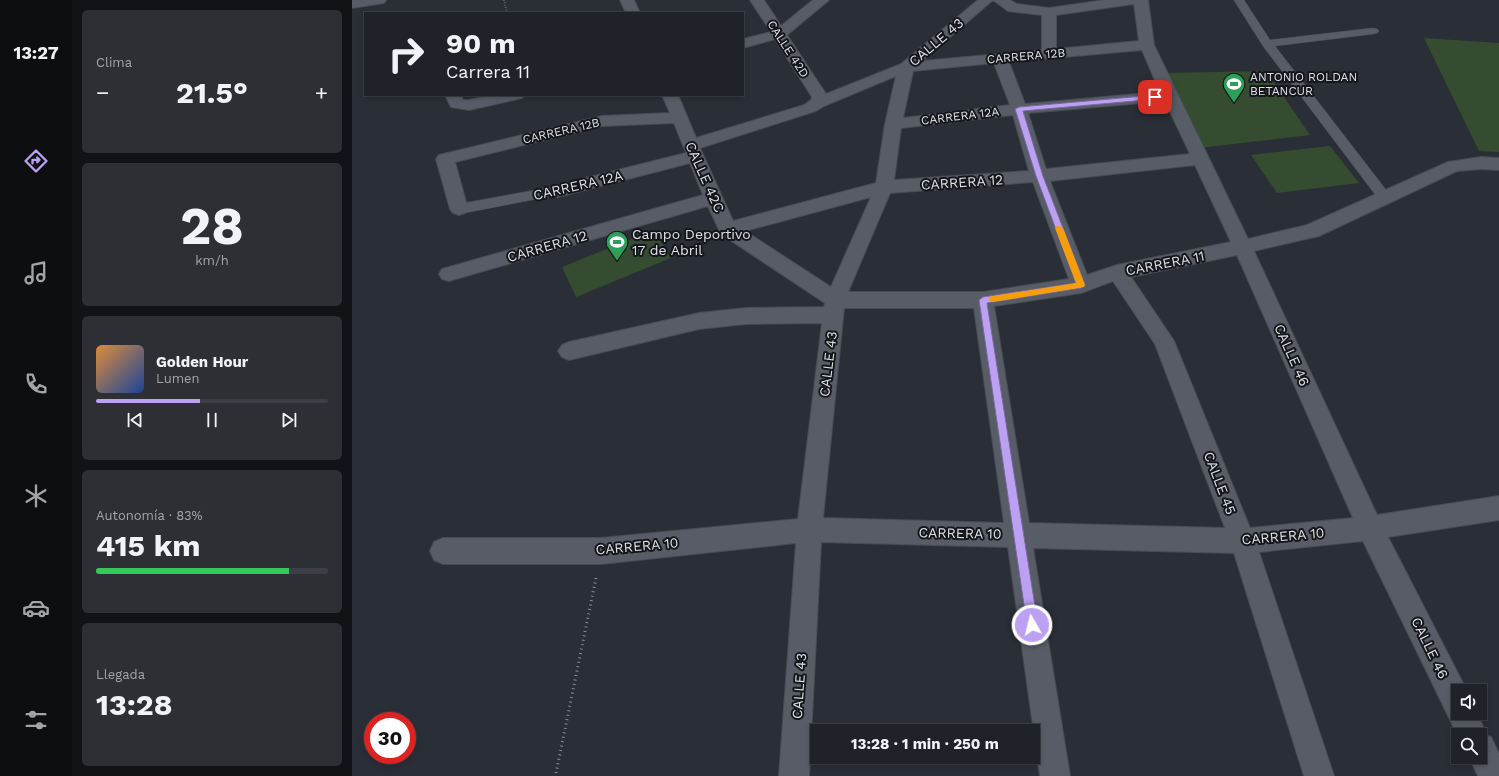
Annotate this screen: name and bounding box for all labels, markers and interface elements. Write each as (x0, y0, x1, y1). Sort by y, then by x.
street label: CALLE 43 (906, 15, 966, 69)
street label: CALLE 42D (764, 18, 812, 80)
text: 90 m (446, 27, 516, 60)
icon: right (380, 28, 432, 80)
text: 13:27 (13, 42, 59, 63)
street label: CARRERA 12B (986, 46, 1066, 66)
text: Clima (96, 55, 132, 70)
text: Carrera 11 (446, 61, 530, 82)
place label: ANTONIO ROLDAN BETANCUR (1250, 70, 1357, 98)
sports icon: ANTONIO ROLDAN BETANCUR (1221, 71, 1247, 104)
text: 21.5° (176, 75, 248, 110)
text: − (96, 80, 109, 105)
text: + (315, 80, 328, 105)
pin (1138, 80, 1172, 114)
icon: arrive (1144, 86, 1166, 108)
street label: CARRERA 12A (920, 104, 1000, 128)
street label: CARRERA 12B (521, 115, 601, 147)
street label: CALLE 42C (682, 139, 728, 215)
icon: directions (22, 147, 50, 175)
street label: CARRERA 12A (532, 167, 624, 203)
street label: CARRERA 12 (920, 171, 1004, 193)
text: 28 (180, 196, 244, 257)
place label: Campo Deportivo 17 de Abril (632, 226, 751, 258)
street label: CARRERA 12 (505, 227, 589, 265)
sports icon: Campo Deportivo 17 de Abril (604, 229, 630, 262)
street label: CARRERA 11 (1124, 248, 1206, 278)
text: km/h (195, 253, 229, 268)
icon: music (22, 259, 50, 287)
street label: CALLE 46 (1271, 321, 1313, 389)
street label: CALLE 43 (816, 330, 840, 398)
text: Golden Hour (156, 353, 248, 371)
icon: phone (22, 370, 50, 398)
text: Lumen (156, 371, 200, 386)
icon: previous (124, 409, 146, 431)
icon: pause (201, 409, 223, 431)
icon: next (278, 409, 300, 431)
street label: CALLE 45 (1201, 449, 1239, 517)
icon: climate (22, 482, 50, 510)
text: Autonomía · 83% (96, 508, 203, 523)
street label: CARRERA 10 (918, 524, 1002, 542)
street label: CARRERA 10 (1241, 524, 1325, 548)
text: 415 km (96, 528, 201, 563)
street label: CARRERA 10 (595, 534, 679, 558)
icon: car (22, 594, 50, 622)
position arrow (1011, 604, 1053, 646)
street label: CALLE 46 (1408, 615, 1452, 681)
street label: CALLE 43 (789, 653, 809, 719)
text: Llegada (96, 667, 145, 682)
map controls (1451, 684, 1487, 764)
button: sound (1451, 684, 1487, 720)
text: 13:28 (96, 687, 172, 722)
icon: filters (22, 706, 50, 734)
speed limit sign: 30 (364, 712, 416, 764)
button: search (1451, 728, 1487, 764)
text: 13:28 · 1 min · 250 m (851, 735, 999, 753)

